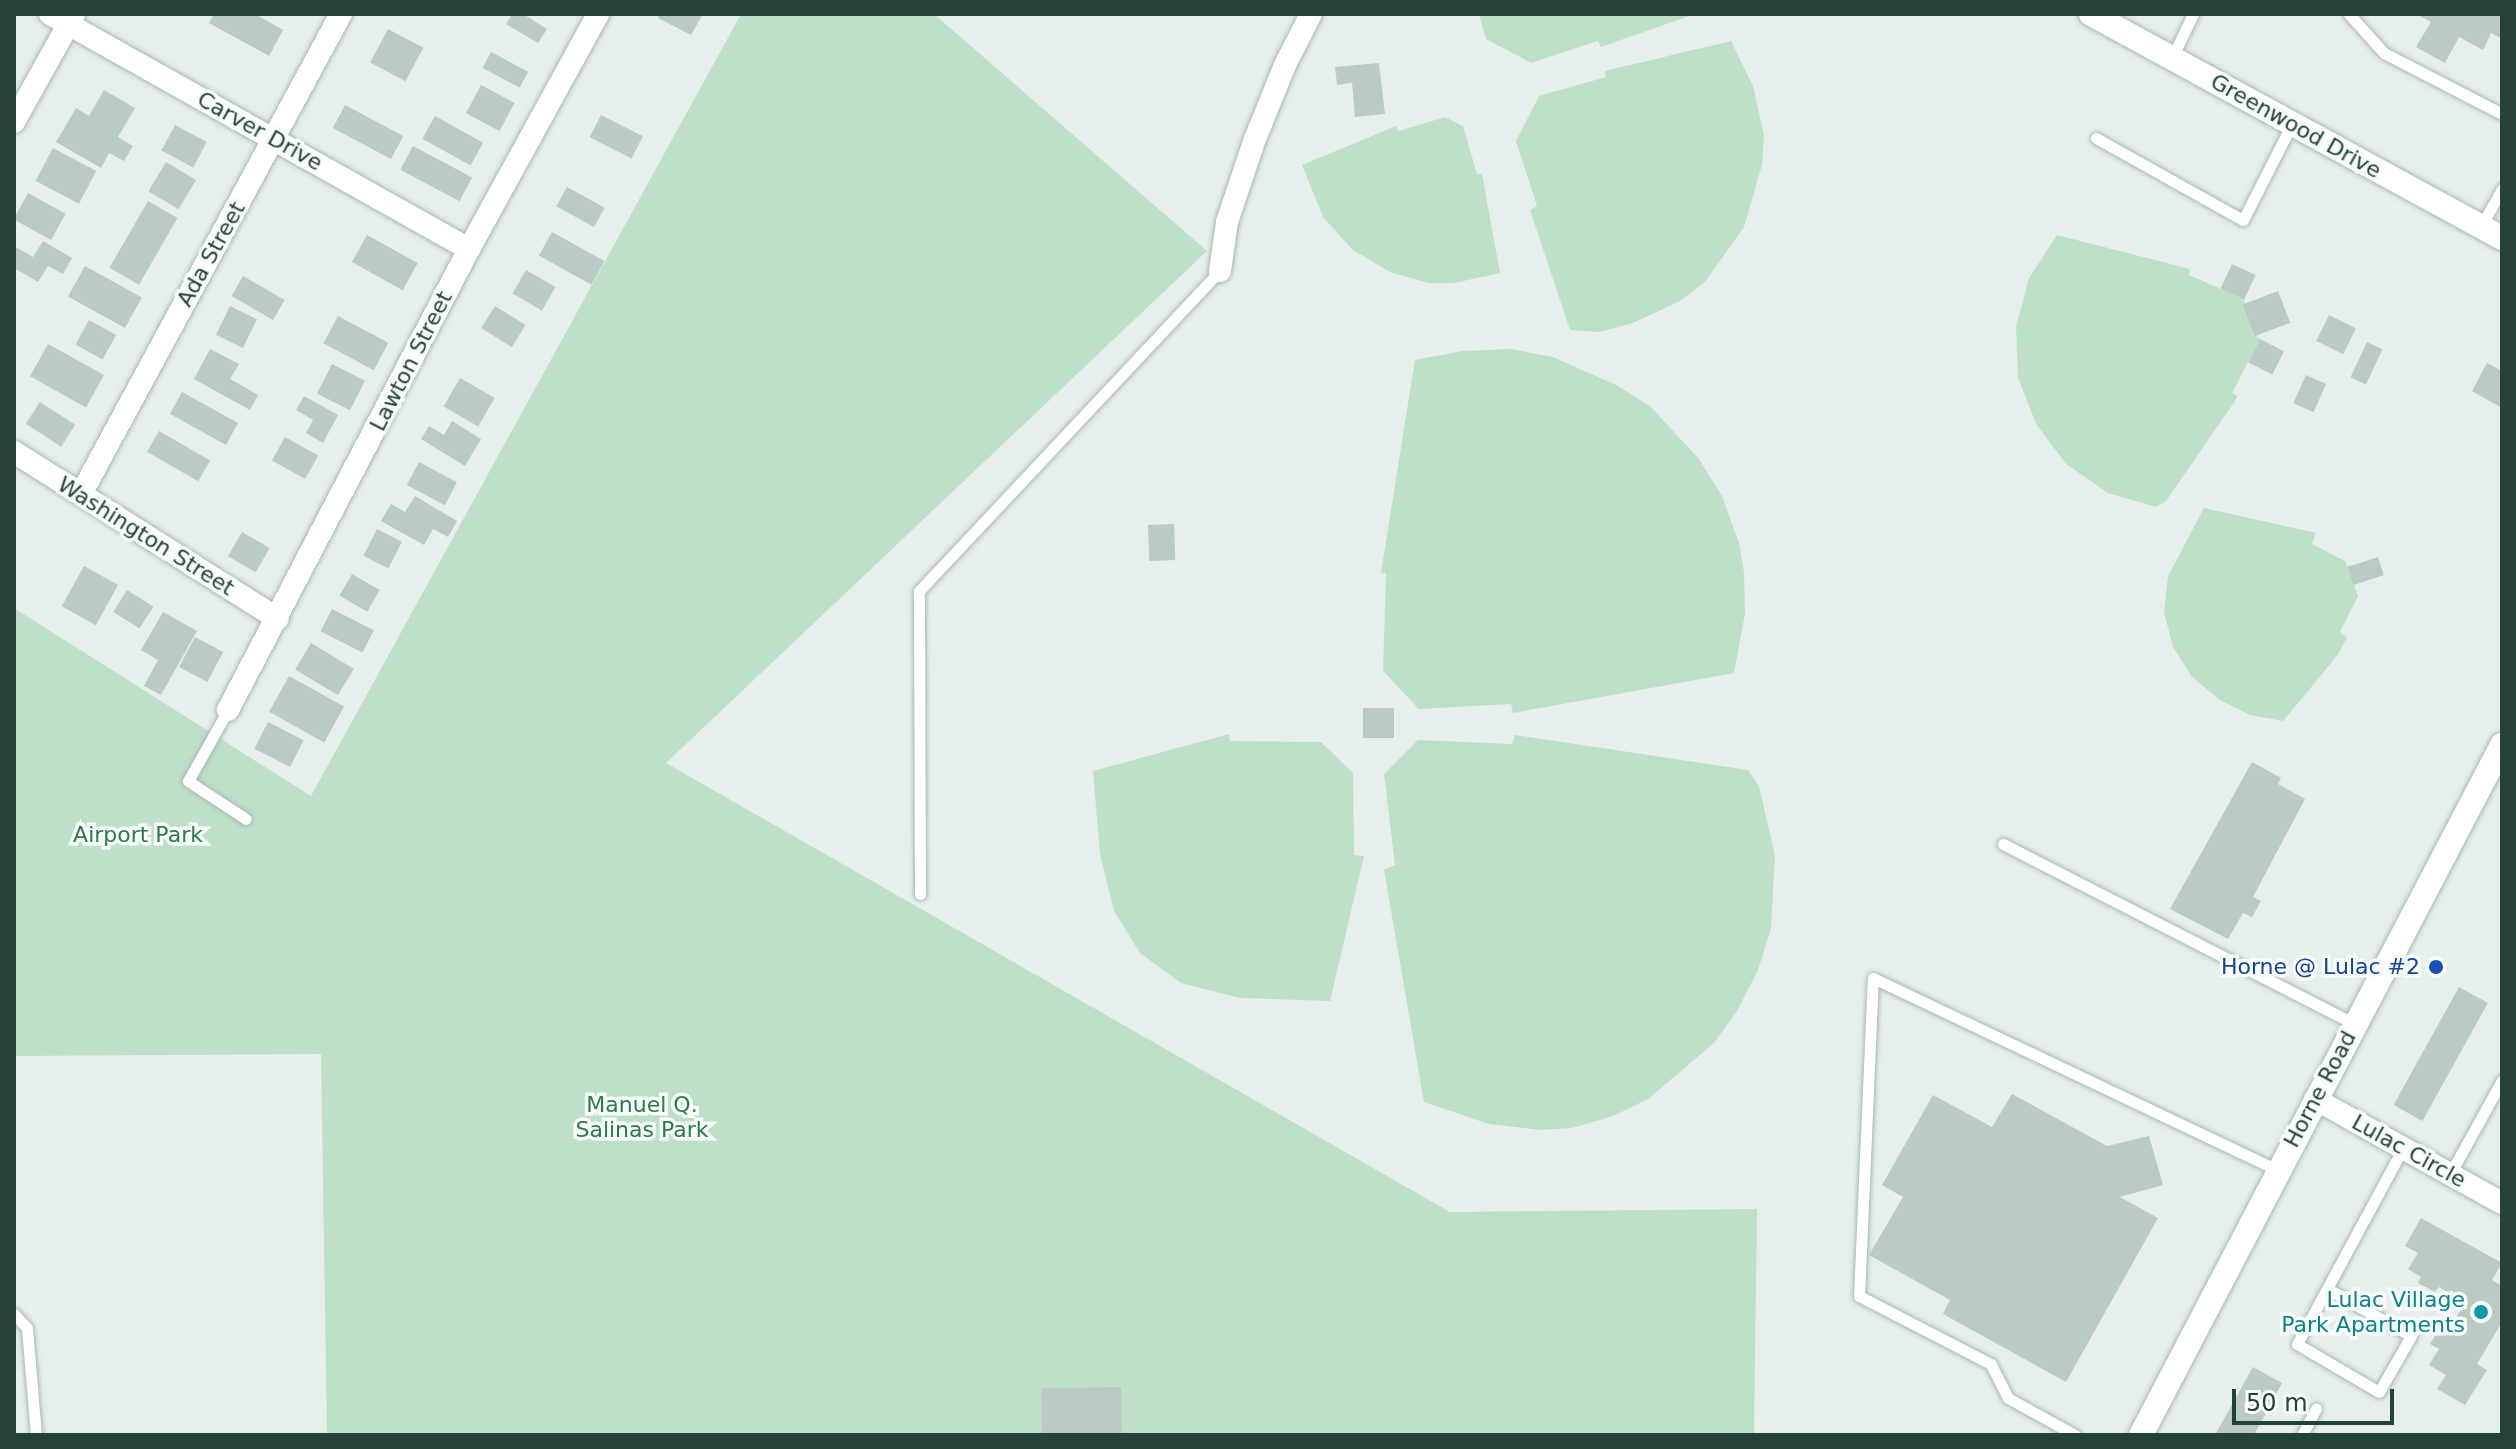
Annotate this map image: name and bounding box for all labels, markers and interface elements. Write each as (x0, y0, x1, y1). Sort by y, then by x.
street label: Greenwood Drive (2206, 68, 2386, 184)
street label: Carver Drive (193, 86, 327, 176)
street label: Ada Street (171, 197, 251, 311)
street label: Lawton Street (364, 287, 458, 435)
street label: Washington Street (53, 471, 239, 601)
park label: Airport Park (73, 822, 203, 848)
place label: Horne @ Lulac #2 (2221, 954, 2420, 980)
marker: Horne @ Lulac #2 (2427, 958, 2445, 976)
street label: Horne Road (2278, 1026, 2362, 1152)
park label: Manuel Q. Salinas Park (575, 1091, 709, 1142)
street label: Lulac Circle (2347, 1109, 2471, 1193)
place label: Lulac Village Park Apartments (2281, 1286, 2465, 1338)
marker: Lulac Village Park Apartments (2472, 1303, 2490, 1321)
scale bar (2236, 1373, 2398, 1423)
text: 50 m (2246, 1389, 2308, 1417)

